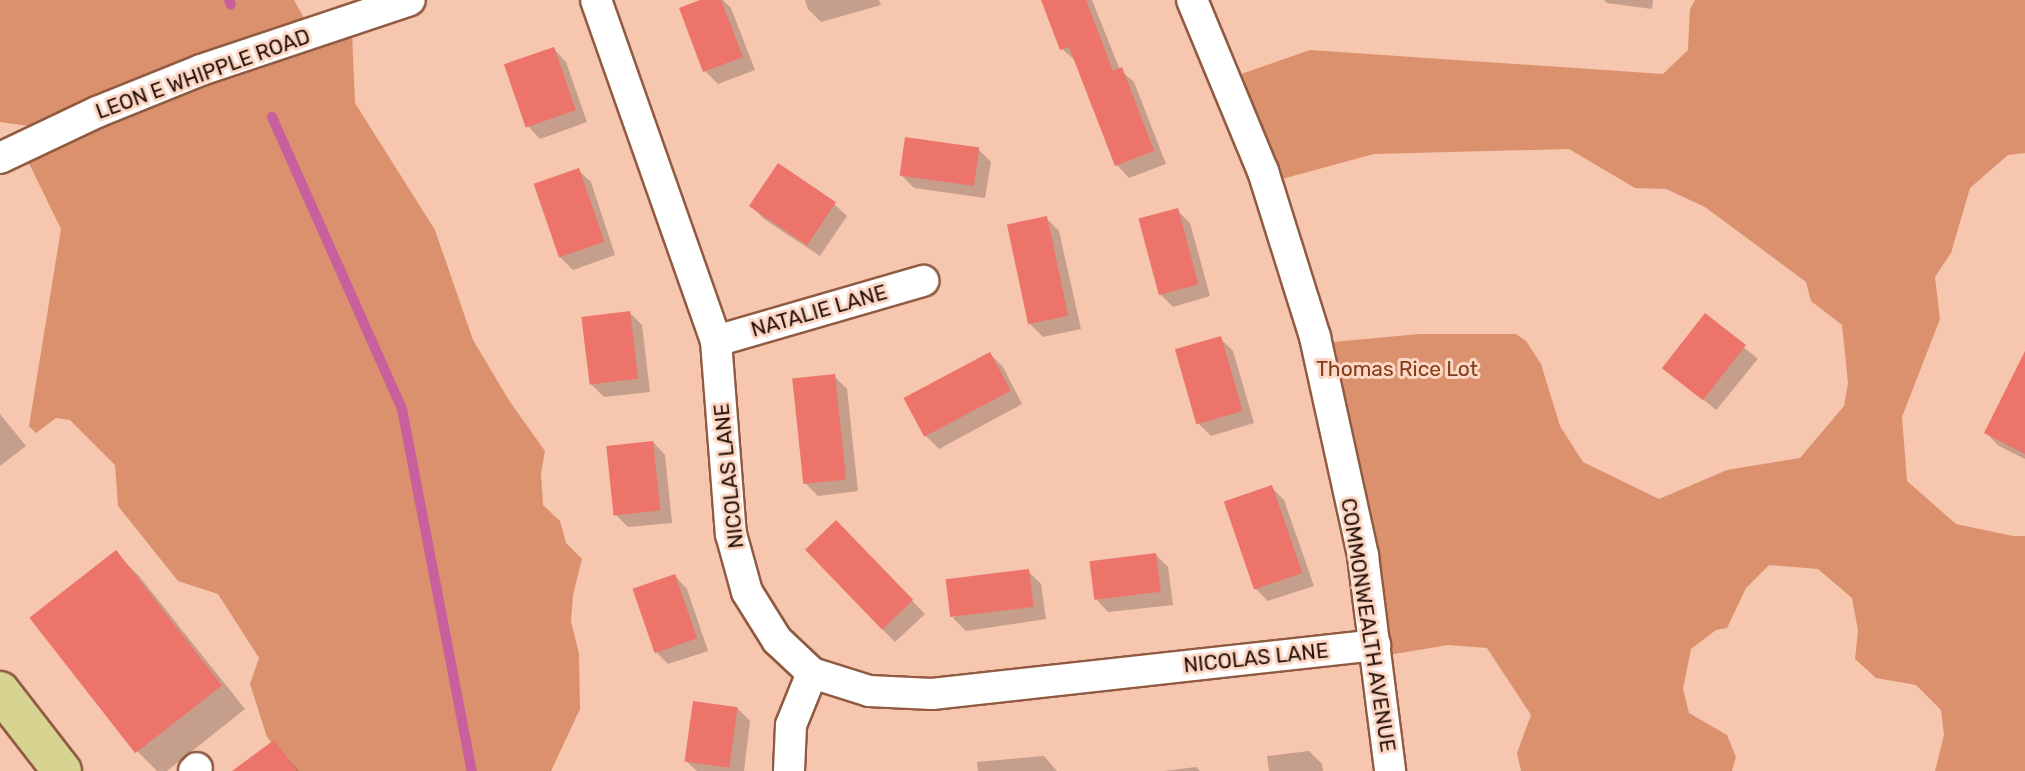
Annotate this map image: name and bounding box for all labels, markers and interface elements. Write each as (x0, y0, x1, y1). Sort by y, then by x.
street label: LEON E WHIPPLE ROAD (92, 23, 314, 125)
street label: NATALIE LANE (748, 280, 890, 342)
park label: Thomas Rice Lot (1316, 356, 1478, 382)
street label: NICOLAS LANE (709, 402, 749, 550)
street label: COMMONWEALTH AVENUE (1335, 496, 1401, 754)
street label: NICOLAS LANE (1182, 638, 1330, 678)

